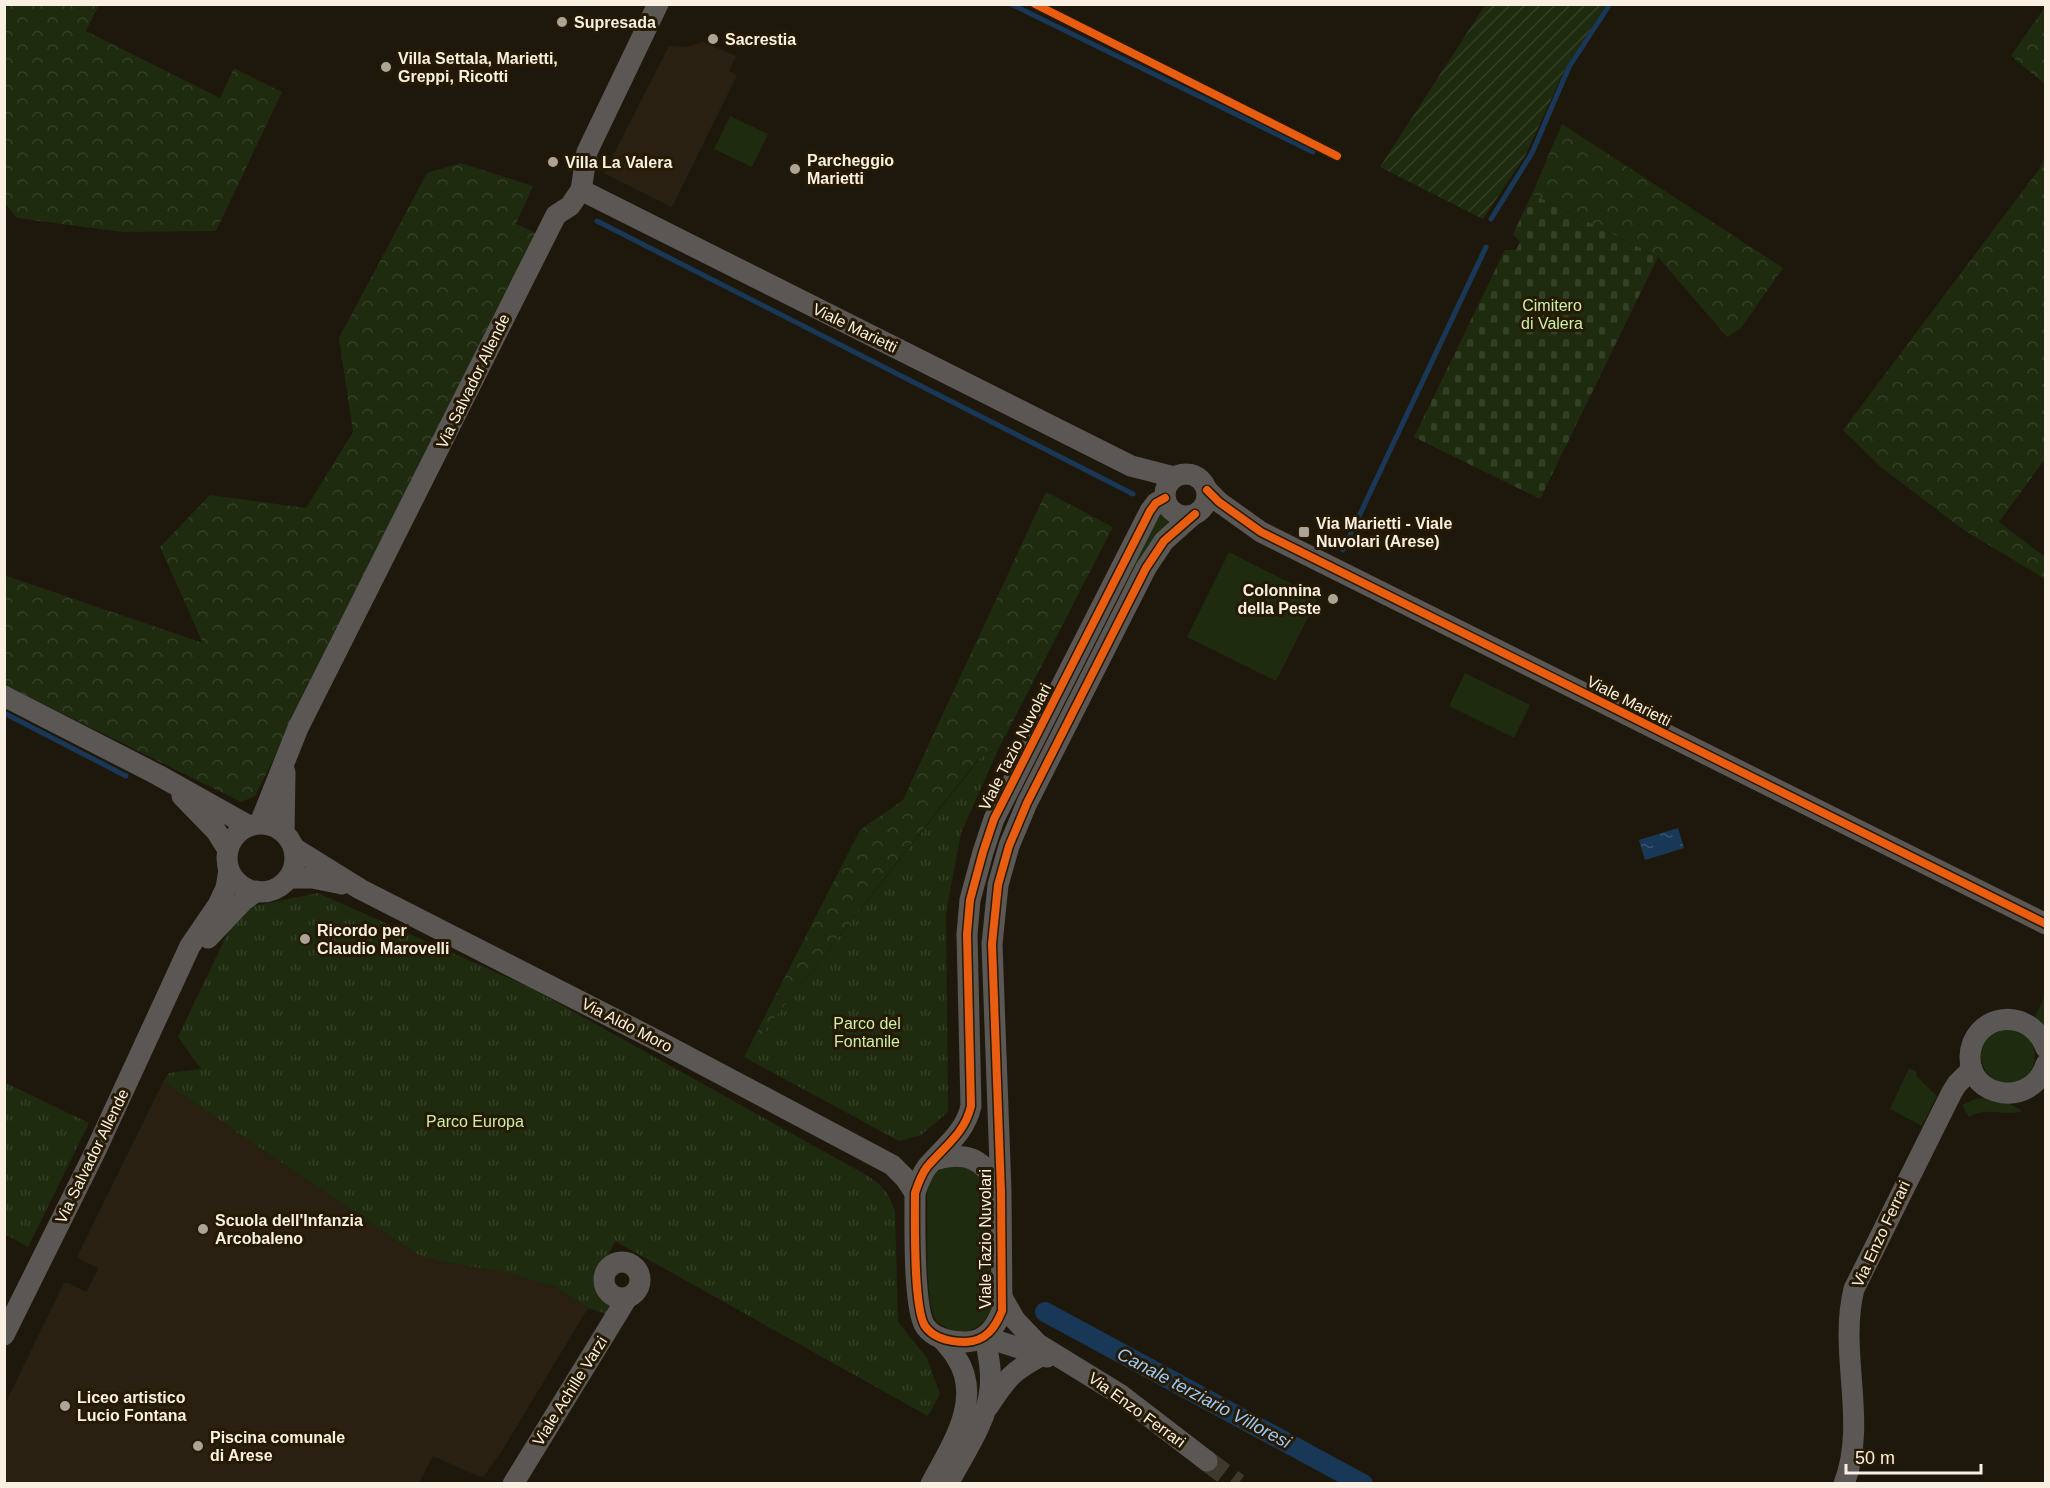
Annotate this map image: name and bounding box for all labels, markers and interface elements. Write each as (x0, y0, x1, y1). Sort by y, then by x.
place label: Supresada (574, 14, 656, 31)
marker: Supresada (555, 15, 569, 29)
place label: Sacrestia (725, 31, 796, 48)
marker: Sacrestia (706, 32, 720, 46)
place label: Villa Settala, Marietti, Greppi, Ricotti (398, 50, 558, 85)
marker: Villa Settala, Marietti, Greppi, Ricotti (379, 60, 393, 74)
place label: Parcheggio Marietti (807, 152, 894, 187)
place label: Villa La Valera (565, 154, 672, 171)
marker: Villa La Valera (546, 155, 560, 169)
marker: Parcheggio Marietti (788, 162, 802, 176)
park label: Cimitero di Valera (1521, 297, 1583, 332)
street label: Viale Marietti (810, 300, 900, 356)
street label: Via Salvador Allende (433, 311, 513, 451)
place label: Via Marietti - Viale Nuvolari (Arese) (1316, 515, 1452, 550)
marker: Via Marietti - Viale Nuvolari (Arese) (1297, 525, 1311, 539)
place label: Colonnina della Peste (1237, 582, 1321, 617)
marker: Colonnina della Peste (1326, 592, 1340, 606)
street label: Viale Marietti (1584, 673, 1674, 729)
street label: Viale Tazio Nuvolari (976, 681, 1054, 813)
place label: Ricordo per Claudio Marovelli (317, 922, 449, 957)
marker: Ricordo per Claudio Marovelli (298, 932, 312, 946)
street label: Via Aldo Moro (579, 995, 675, 1055)
park label: Parco del Fontanile (833, 1015, 901, 1050)
street label: Via Salvador Allende (52, 1086, 132, 1226)
park label: Parco Europa (426, 1113, 524, 1130)
street label: Viale Tazio Nuvolari (977, 1169, 994, 1309)
street label: Via Enzo Ferrari (1849, 1178, 1913, 1290)
place label: Scuola dell'Infanzia Arcobaleno (215, 1212, 363, 1247)
marker: Scuola dell'Infanzia Arcobaleno (196, 1222, 210, 1236)
street label: Viale Achille Varzi (529, 1333, 611, 1449)
water label: Canale terziario Villoresi (1114, 1344, 1295, 1453)
street label: Via Enzo Ferrari (1085, 1369, 1189, 1451)
place label: Liceo artistico Lucio Fontana (77, 1389, 186, 1424)
marker: Liceo artistico Lucio Fontana (58, 1399, 72, 1413)
place label: Piscina comunale di Arese (210, 1429, 345, 1464)
scale bar (1846, 1437, 1981, 1475)
marker: Piscina comunale di Arese (191, 1439, 205, 1453)
text: 50 m (1855, 1448, 1895, 1468)

